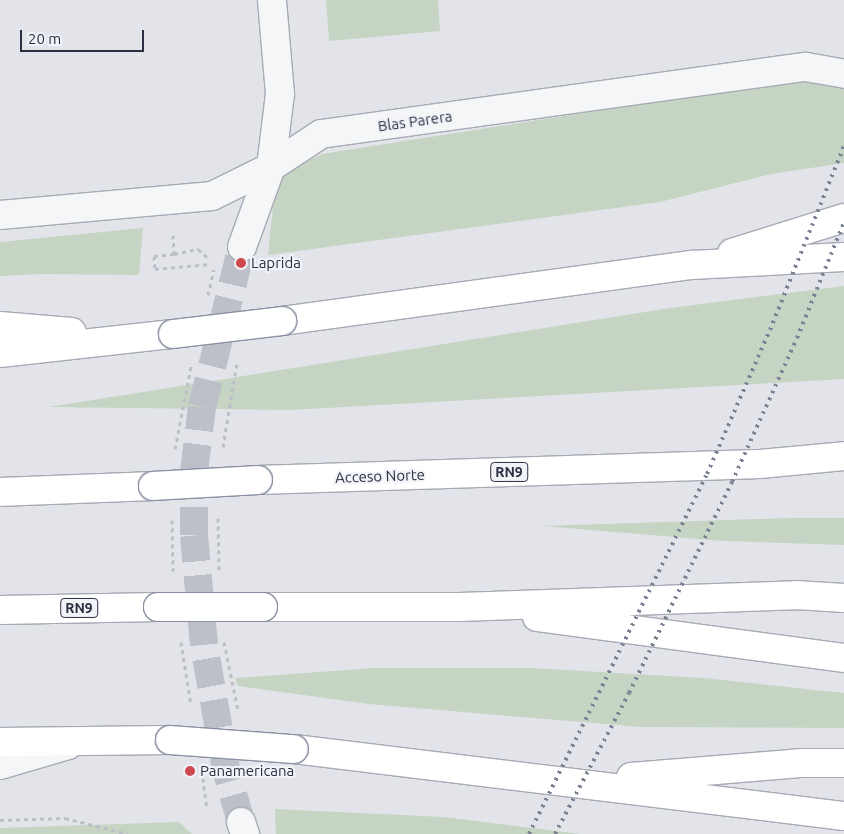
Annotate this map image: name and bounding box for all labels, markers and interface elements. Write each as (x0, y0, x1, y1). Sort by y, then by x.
scale bar (22, 20, 146, 52)
text: 20 m (28, 30, 61, 47)
street label: Blas Parera (377, 107, 453, 135)
place label: Laprida (251, 254, 301, 272)
marker: Laprida (235, 257, 247, 269)
road number: RN9 (489, 461, 529, 484)
street label: Acceso Norte (335, 465, 425, 487)
road number: RN9 (59, 596, 99, 620)
place label: Panamericana (200, 762, 294, 780)
marker: Panamericana (184, 765, 196, 777)

